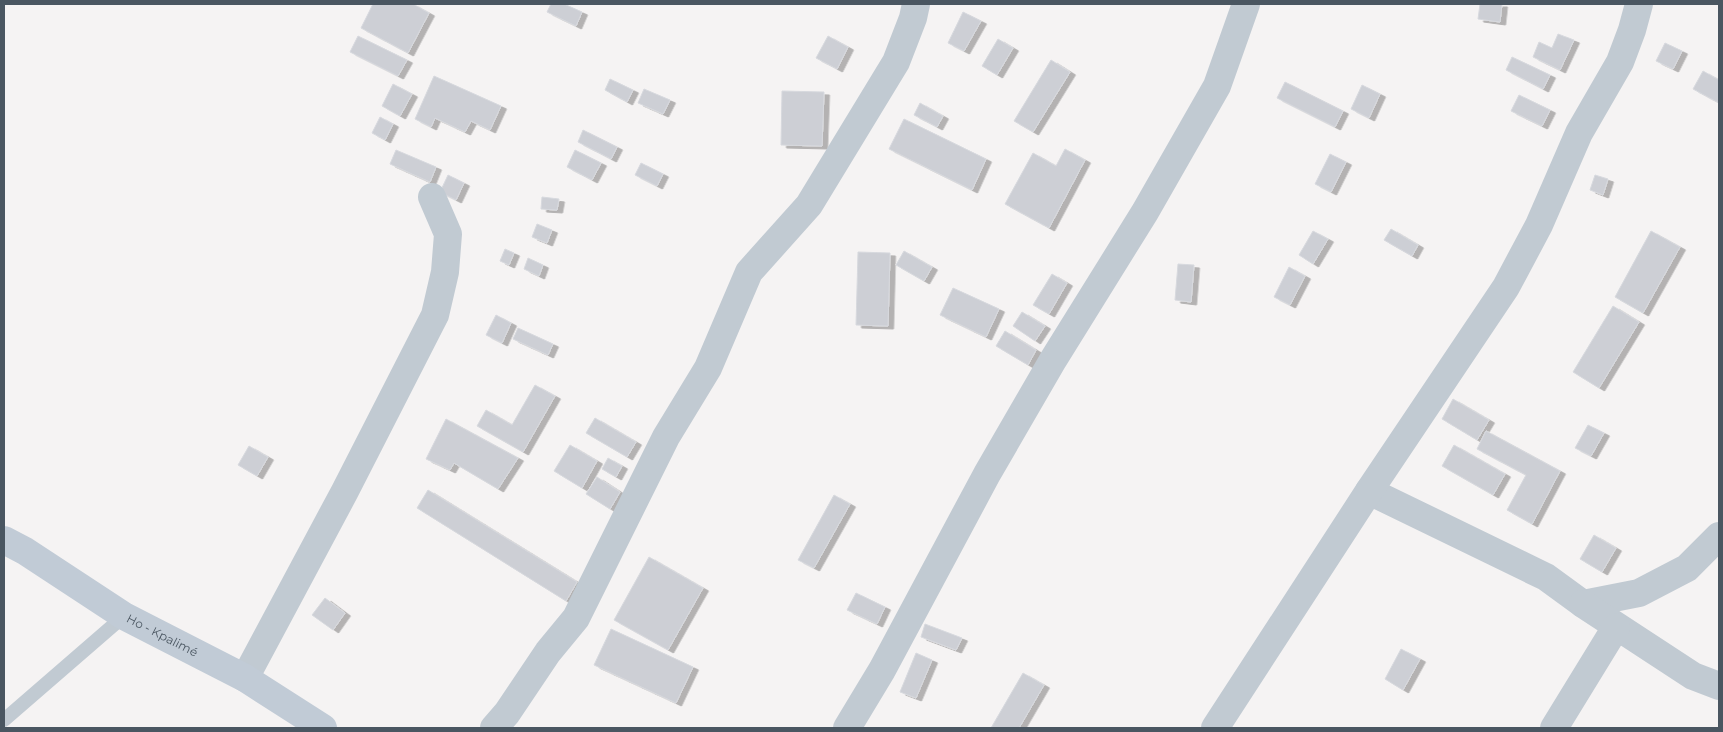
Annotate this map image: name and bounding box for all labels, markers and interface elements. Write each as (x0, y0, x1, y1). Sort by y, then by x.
street label: Ho - Kpalimé (124, 611, 201, 660)

